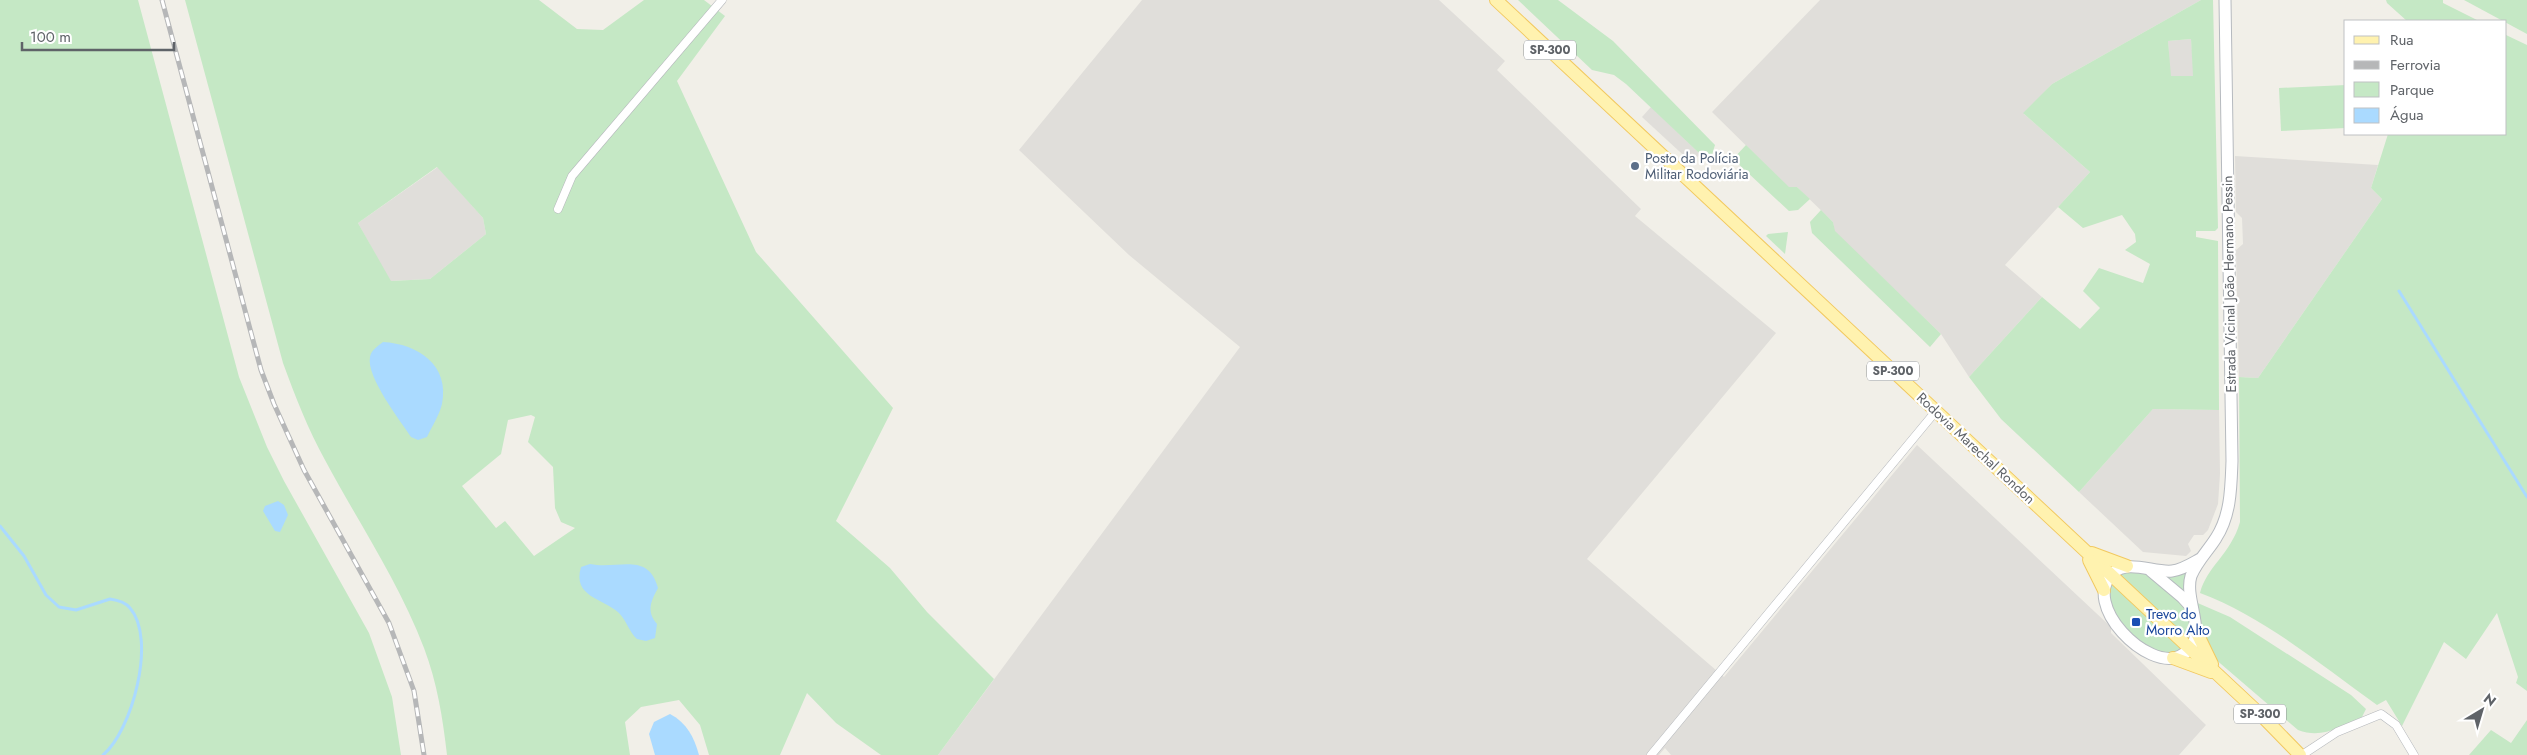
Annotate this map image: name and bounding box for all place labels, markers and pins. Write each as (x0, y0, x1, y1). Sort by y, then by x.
place label: Posto da Polícia Militar Rodoviária (1645, 148, 1749, 184)
marker: Posto da Polícia Militar Rodoviária (1629, 160, 1641, 172)
place label: Trevo do Morro Alto (2146, 604, 2210, 640)
marker: Trevo do Morro Alto (2130, 616, 2142, 628)

